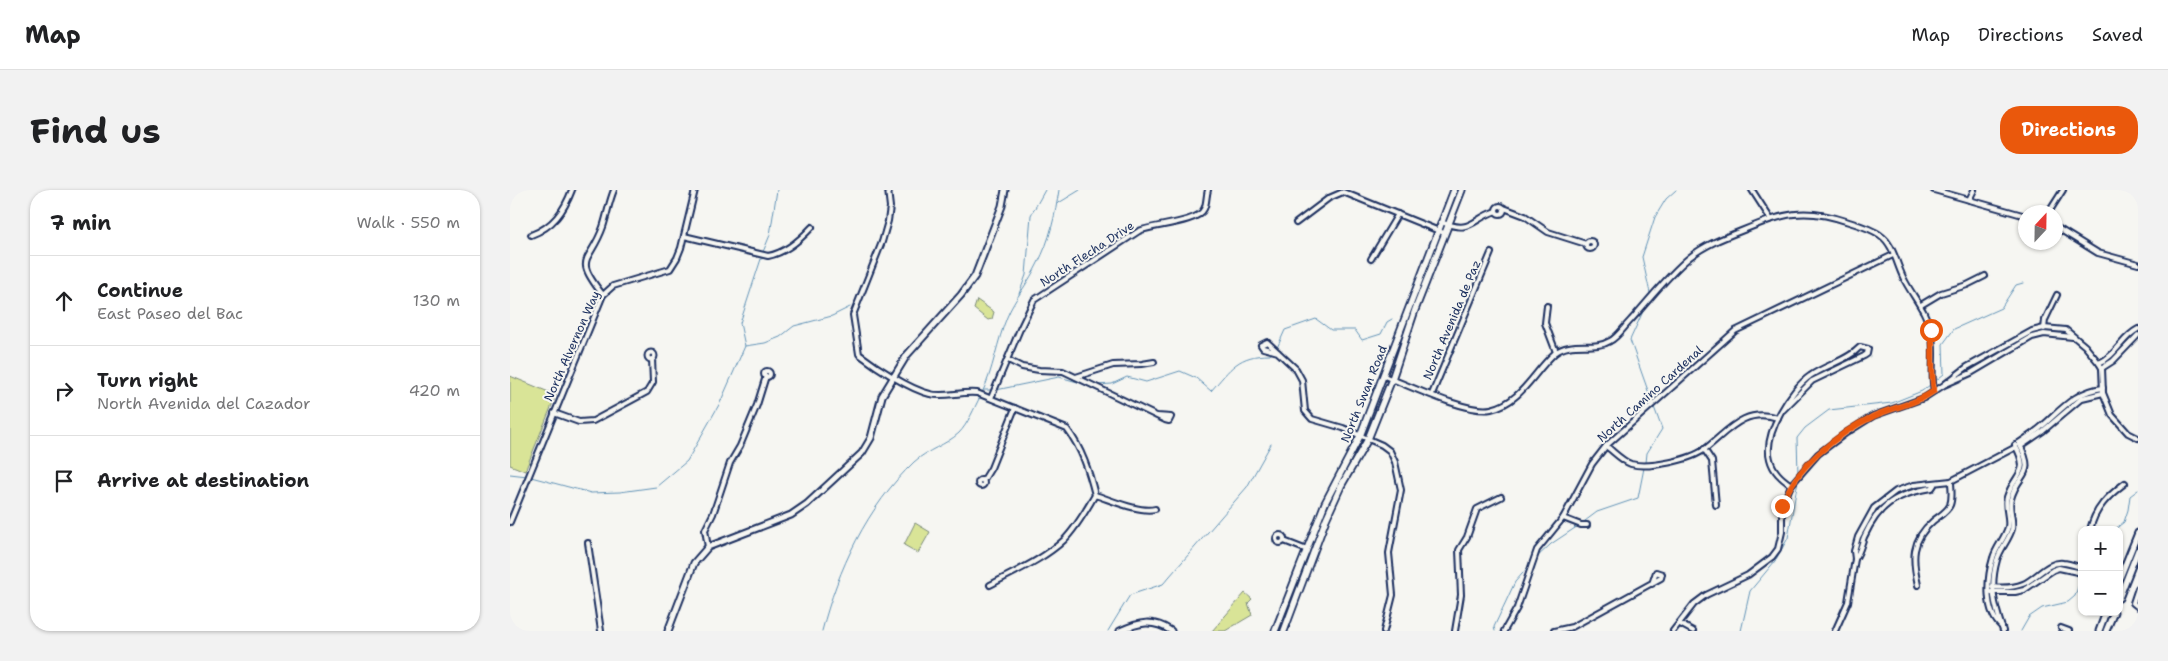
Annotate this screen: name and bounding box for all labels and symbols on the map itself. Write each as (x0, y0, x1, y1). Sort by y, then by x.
north arrow (2018, 205, 2063, 250)
street label: North Flecha Drive (1037, 218, 1137, 290)
street label: North Avenida de Paz (1420, 258, 1484, 382)
street label: North Alvernon Way (540, 288, 604, 404)
route start (1920, 319, 1943, 342)
street label: North Camino Cardenal (1594, 342, 1707, 446)
street label: North Swan Road (1337, 343, 1391, 445)
route end (1771, 495, 1794, 518)

